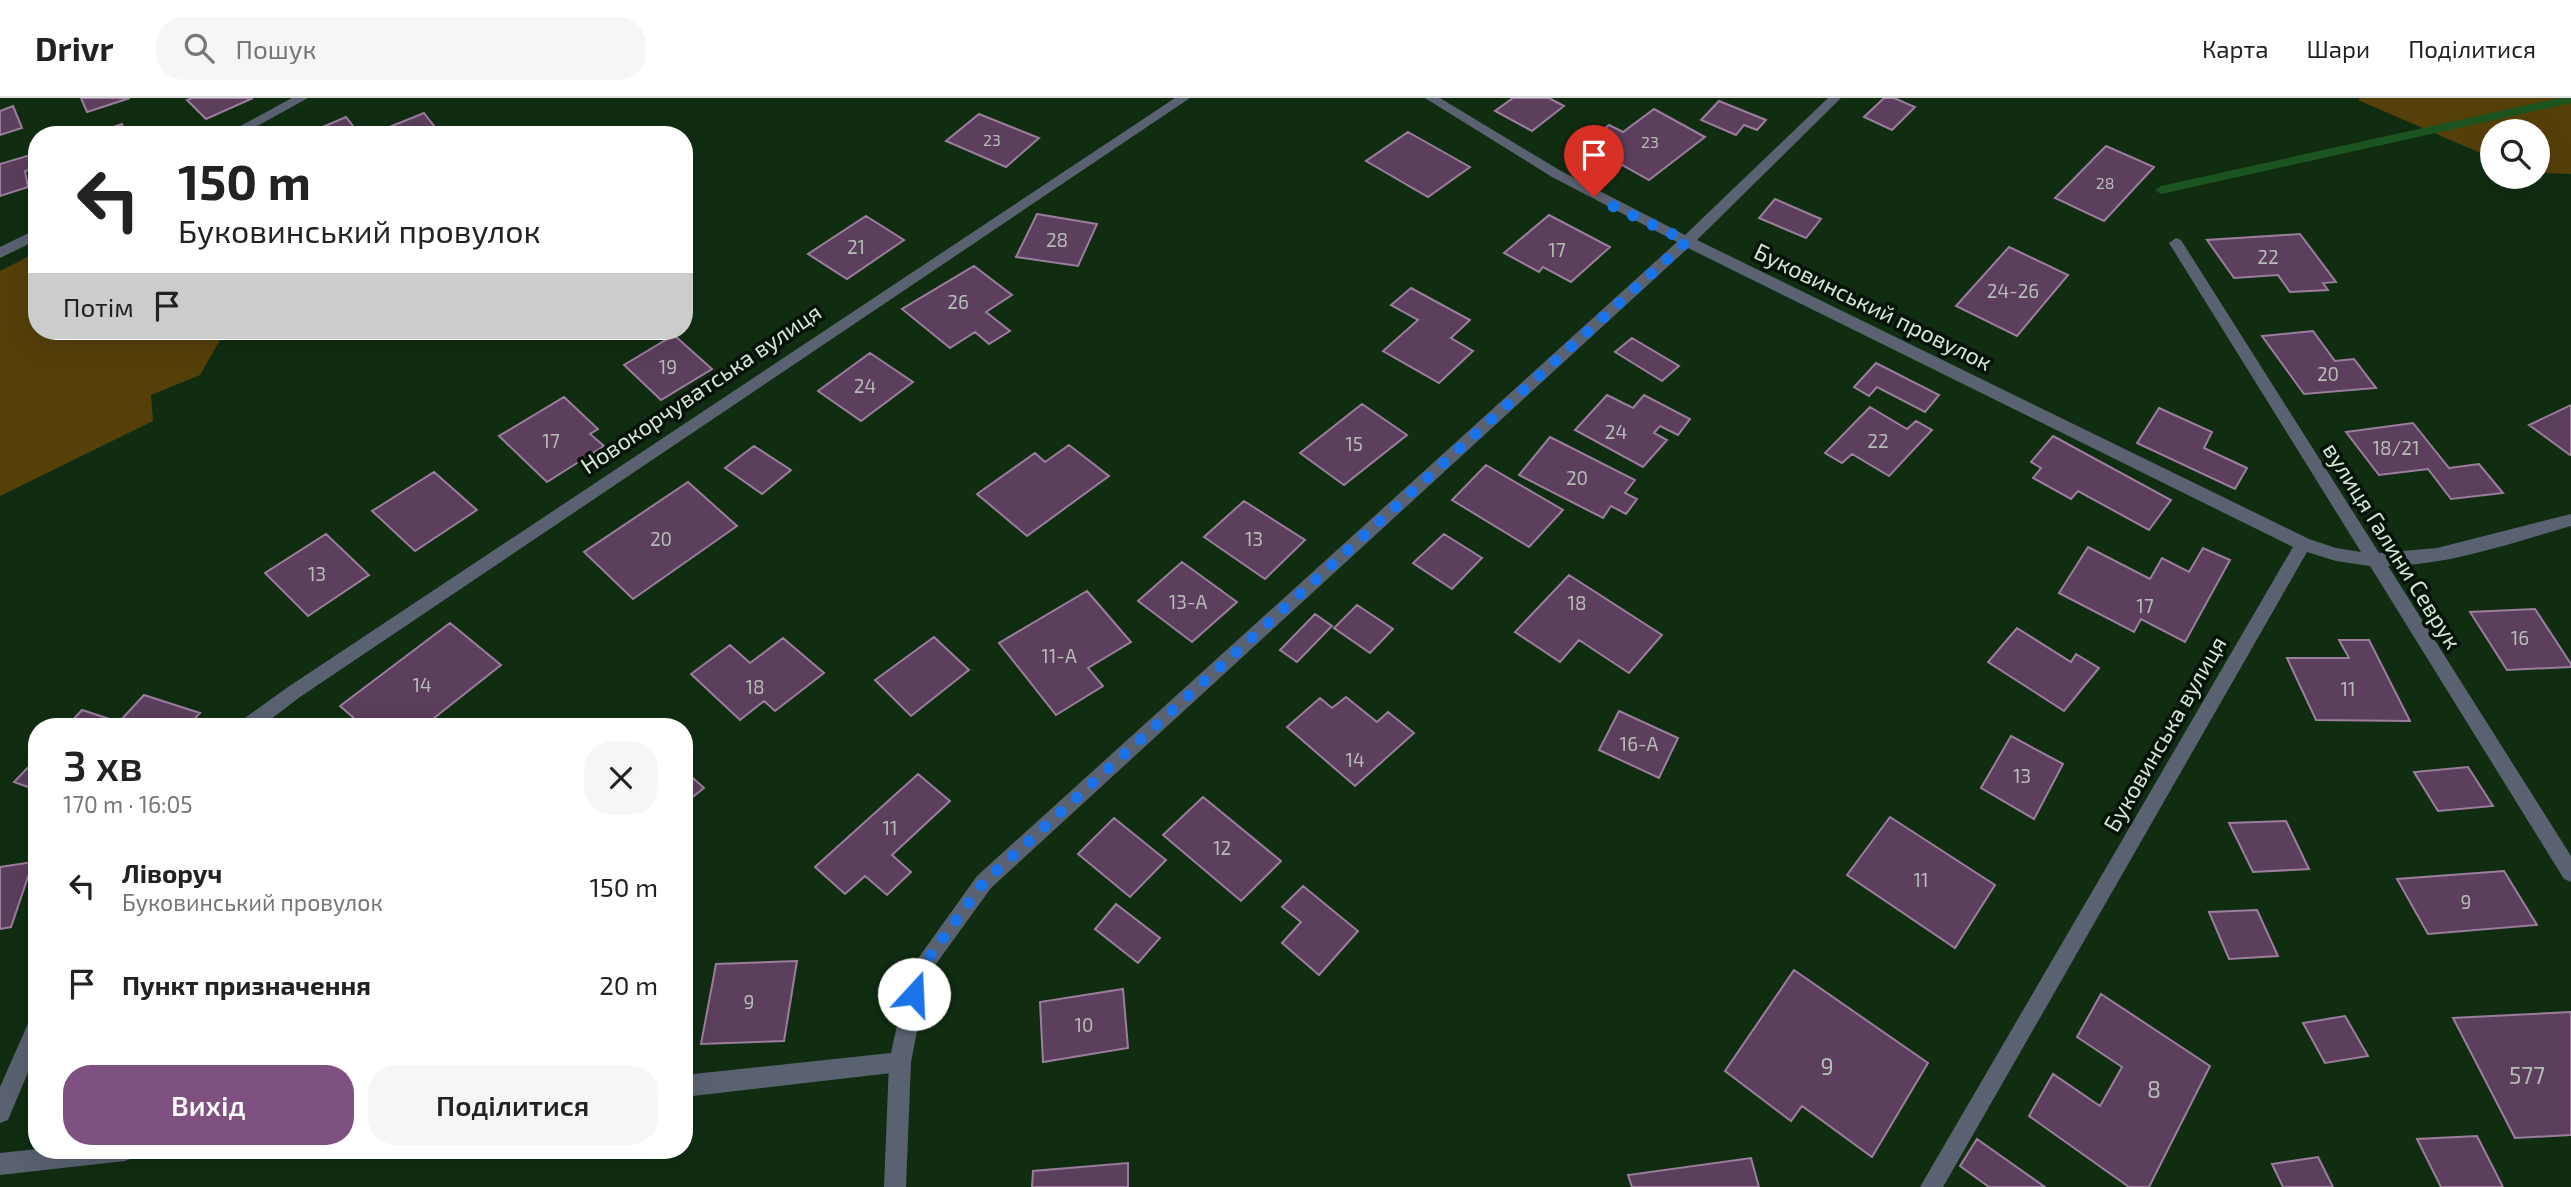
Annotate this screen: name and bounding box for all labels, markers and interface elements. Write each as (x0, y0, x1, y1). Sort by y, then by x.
search box (156, 17, 646, 80)
text: Drivr (35, 28, 114, 68)
icon: search (180, 29, 218, 67)
text: Пошук (236, 33, 316, 64)
text: Карта (2202, 34, 2269, 63)
text: Шари (2307, 34, 2370, 63)
text: Поділитися (2408, 34, 2536, 63)
map controls (2480, 119, 2550, 189)
button: search (2480, 119, 2550, 189)
pin (1564, 125, 1624, 197)
house number: 23 (983, 130, 1001, 149)
house number: 23 (1641, 132, 1659, 151)
icon: arrive (1575, 136, 1613, 174)
text: 150 m (178, 151, 311, 210)
icon: left (63, 154, 154, 245)
house number: 28 (2096, 173, 2114, 192)
text: Буковинський провулок (178, 211, 541, 249)
house number: 28 (1046, 228, 1068, 251)
house number: 21 (847, 235, 865, 258)
street label: Буковинський провулок (1750, 236, 1997, 377)
house number: 17 (1548, 238, 1566, 261)
house number: 22 (2257, 245, 2279, 268)
house number: 24-26 (1987, 279, 2039, 302)
icon: arrive (148, 287, 186, 325)
house number: 26 (947, 290, 969, 313)
text: Потім (63, 291, 134, 322)
street label: Новокорчуватська вулиця (575, 297, 827, 480)
house number: 19 (659, 355, 677, 378)
house number: 20 (2317, 362, 2339, 385)
house number: 24 (854, 374, 876, 397)
house number: 24 (1605, 420, 1627, 443)
house number: 17 (542, 429, 560, 452)
house number: 22 (1867, 429, 1889, 452)
house number: 15 (1345, 432, 1363, 455)
house number: 18/21 (2372, 436, 2420, 459)
street label: вулиця Галини Севрук (2317, 437, 2468, 654)
house number: 20 (1566, 466, 1588, 489)
house number: 20 (650, 527, 672, 550)
house number: 13 (1245, 527, 1263, 550)
house number: 13 (308, 562, 326, 585)
house number: 13-А (1169, 590, 1207, 613)
house number: 18 (1567, 591, 1587, 614)
house number: 17 (2136, 594, 2154, 617)
house number: 16 (2511, 626, 2529, 649)
street label: Буковинська вулиця (2097, 631, 2232, 837)
house number: 11-А (1041, 644, 1077, 667)
house number: 14 (412, 673, 432, 696)
house number: 18 (745, 675, 765, 698)
house number: 11 (2340, 677, 2356, 700)
house number: 16-А (1620, 732, 1659, 755)
text: 3 хв (63, 739, 143, 789)
button: close (584, 741, 658, 815)
house number: 14 (1345, 748, 1365, 771)
house number: 13 (2013, 764, 2031, 787)
text: 170 m · 16:05 (63, 790, 193, 818)
house number: 11 (882, 816, 898, 839)
house number: 12 (1213, 836, 1231, 859)
text: Ліворуч (122, 857, 222, 888)
icon: left (63, 867, 101, 905)
house number: 11 (1913, 868, 1929, 891)
text: 150 m (589, 871, 658, 902)
text: Буковинський провулок (122, 888, 383, 916)
house number: 9 (2461, 890, 2471, 913)
position arrow (877, 957, 951, 1031)
icon: arrive (63, 965, 101, 1003)
text: Пункт призначення (122, 969, 371, 1000)
text: 20 m (599, 969, 658, 1000)
house number: 9 (744, 990, 754, 1013)
house number: 10 (1074, 1013, 1094, 1036)
house number: 9 (1820, 1052, 1834, 1080)
house number: 577 (2509, 1061, 2545, 1089)
button: Вихід (63, 1065, 354, 1145)
button: Поділитися (368, 1065, 658, 1145)
house number: 8 (2147, 1075, 2161, 1103)

